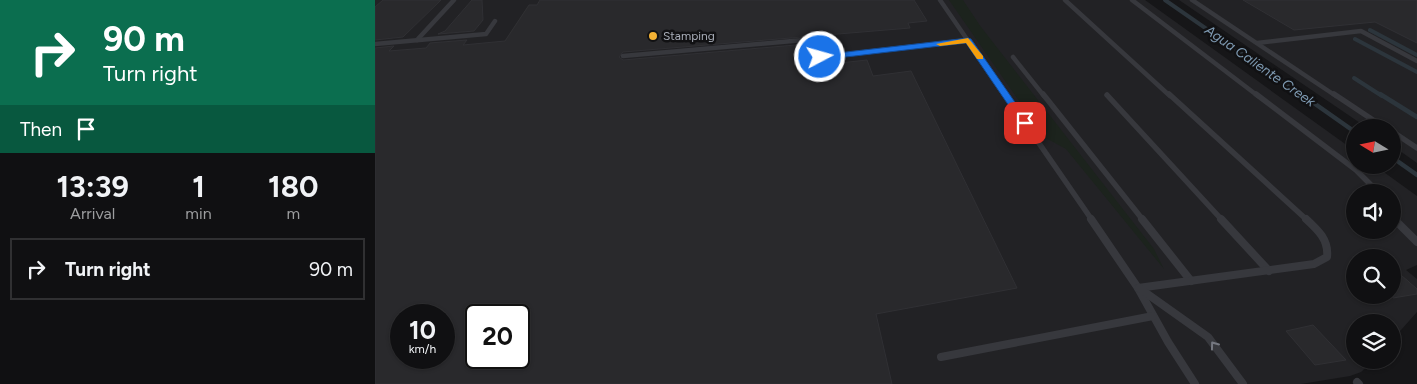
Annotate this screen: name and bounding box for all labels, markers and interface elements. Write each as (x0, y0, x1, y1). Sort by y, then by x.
text: 90 m (103, 18, 185, 60)
icon: right (20, 20, 85, 85)
water label: Agua Caliente Creek (1201, 21, 1319, 111)
place label: Stamping (663, 29, 715, 43)
marker: Stamping (647, 30, 659, 42)
position arrow (793, 30, 845, 82)
text: Turn right (103, 60, 198, 87)
pin (1004, 102, 1046, 144)
icon: arrive (1011, 109, 1039, 137)
icon: arrive (72, 115, 100, 143)
text: Then (20, 118, 62, 141)
north arrow (1346, 119, 1401, 174)
map controls (1346, 119, 1401, 369)
text: 13:39 (56, 168, 129, 205)
text: 1 (192, 168, 205, 205)
text: 180 (268, 168, 319, 205)
button: sound (1346, 184, 1401, 239)
text: Arrival (70, 204, 115, 223)
text: min (185, 204, 212, 223)
text: m (287, 204, 300, 223)
button: search (1346, 249, 1401, 304)
icon: right (22, 255, 50, 283)
text: Turn right (65, 258, 151, 281)
text: 90 m (309, 258, 353, 281)
speed limit sign: 20 (465, 304, 530, 369)
button: layers (1346, 314, 1401, 369)
text: 10 (409, 315, 436, 345)
one-way arrow (1211, 341, 1220, 351)
text: km/h (409, 342, 436, 356)

